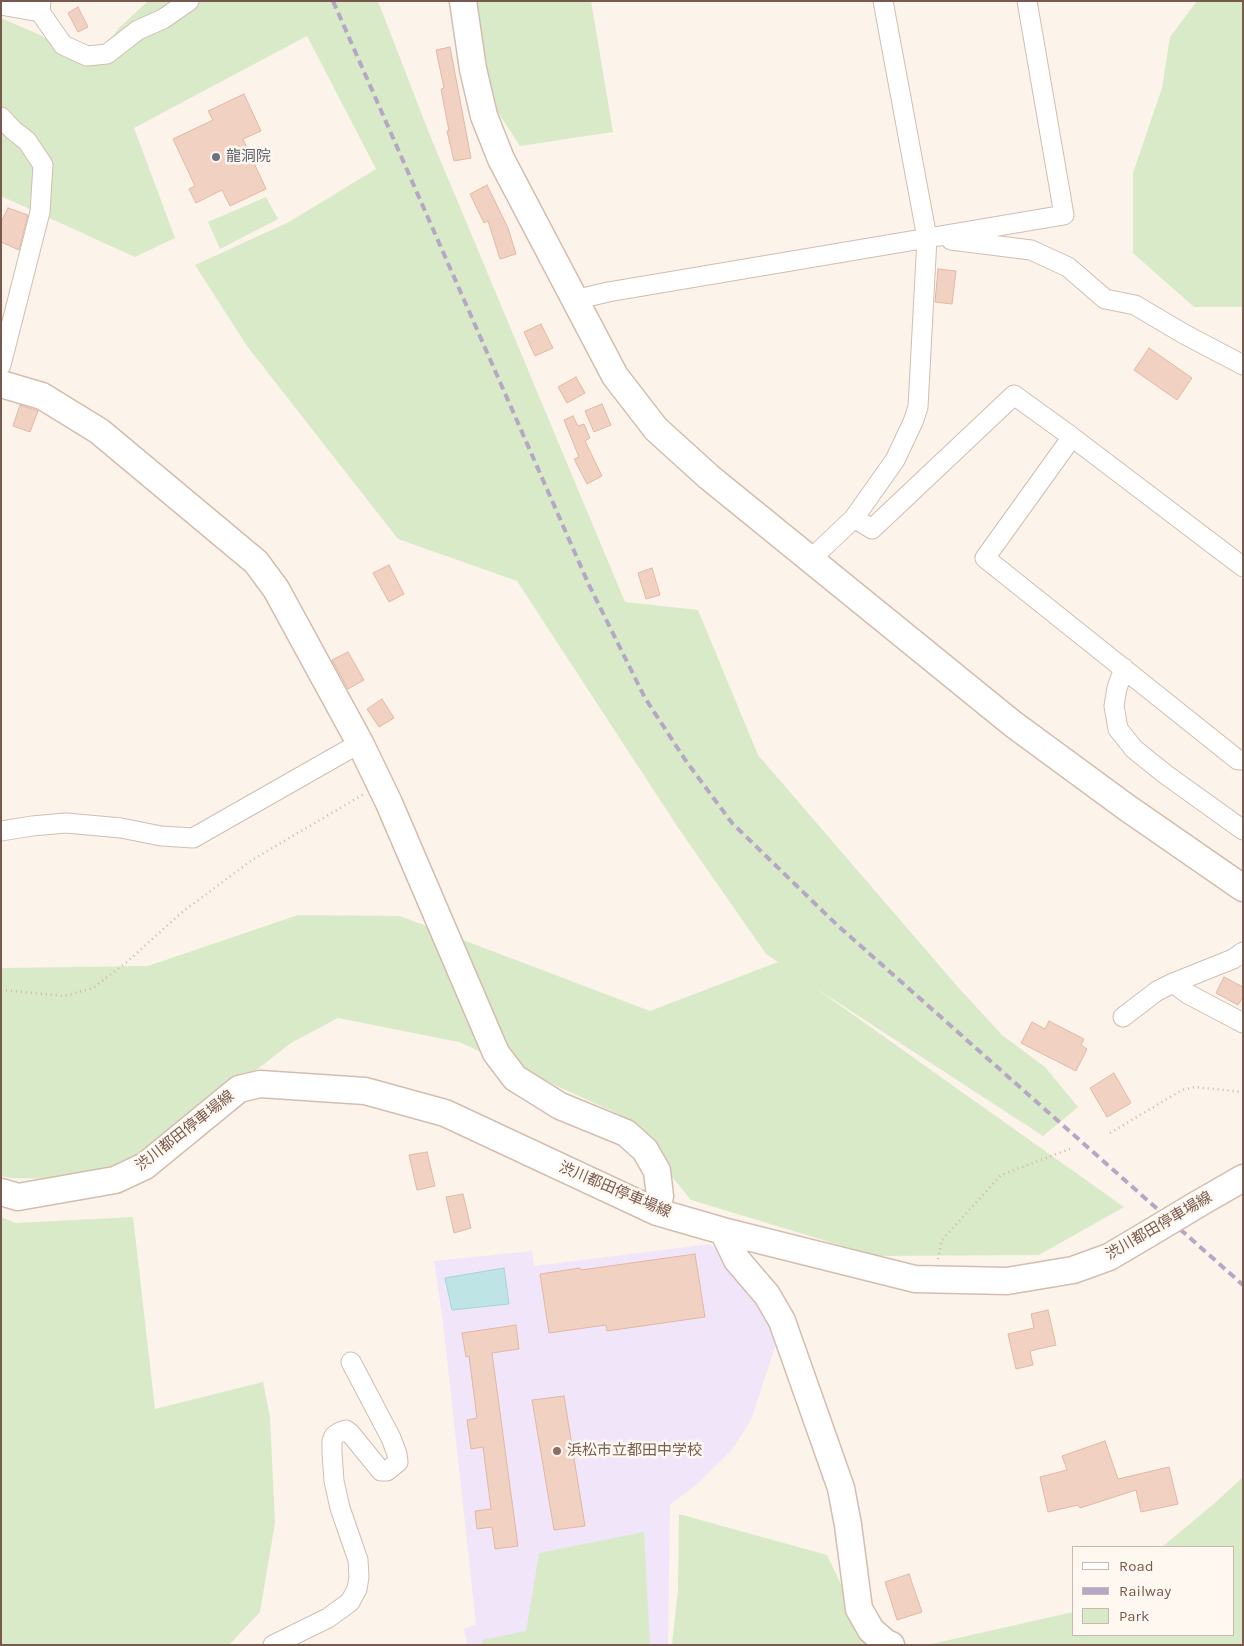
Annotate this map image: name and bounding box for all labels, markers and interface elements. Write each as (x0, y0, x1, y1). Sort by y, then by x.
place label: 龍洞院 (226, 148, 271, 166)
marker: 龍洞院 (210, 151, 222, 163)
street label: 渋川都田停車場線 (132, 1087, 238, 1175)
street label: 渋川都田停車場線 (556, 1158, 674, 1222)
street label: 渋川都田停車場線 (1103, 1188, 1215, 1264)
place label: 浜松市立都田中学校 (567, 1442, 702, 1460)
marker: 浜松市立都田中学校 (551, 1445, 563, 1457)
legend (1072, 1546, 1234, 1636)
text: Road (1119, 1557, 1154, 1575)
text: Railway (1119, 1582, 1171, 1600)
text: Park (1119, 1607, 1149, 1625)

